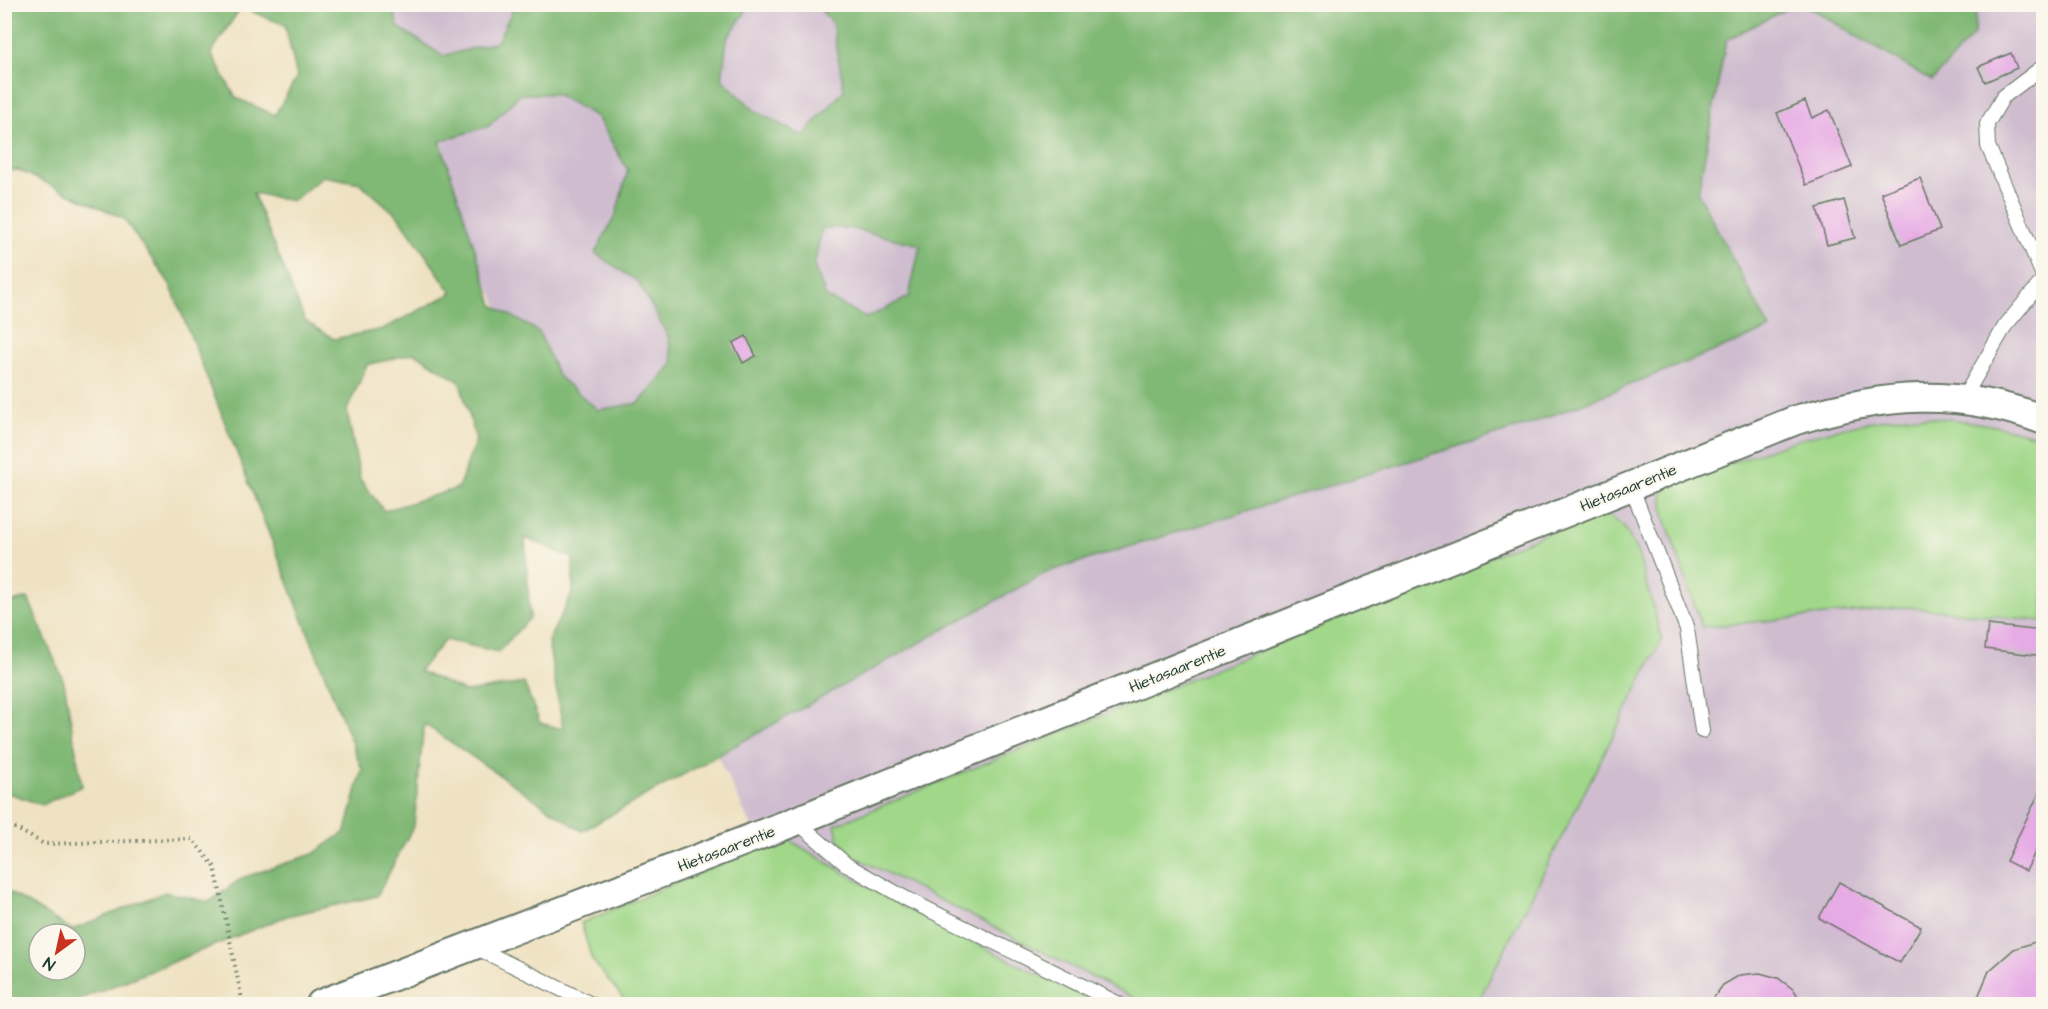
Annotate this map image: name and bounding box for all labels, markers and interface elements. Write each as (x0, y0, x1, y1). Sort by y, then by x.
street label: Hietasaarentie (1577, 458, 1680, 517)
street label: Hietasaarentie (1126, 639, 1229, 698)
street label: Hietasaarentie (674, 820, 779, 878)
north arrow (27, 922, 87, 982)
text: N (39, 952, 60, 976)

